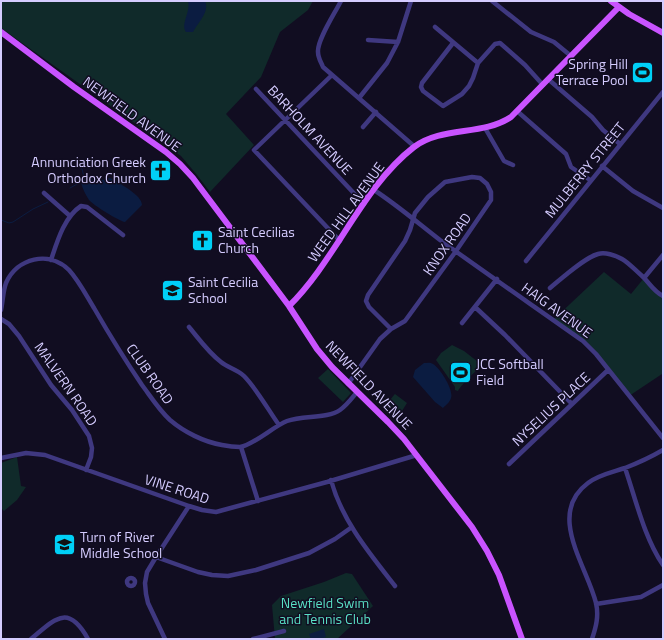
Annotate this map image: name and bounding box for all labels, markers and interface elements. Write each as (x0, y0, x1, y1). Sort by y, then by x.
place label: Spring Hill Terrace Pool (556, 53, 628, 90)
sports icon: Spring Hill Terrace Pool (630, 59, 656, 85)
street label: NEWFIELD AVENUE (79, 71, 186, 157)
street label: BARHOLM AVENUE (263, 80, 358, 179)
street label: MULBERRY STREET (539, 117, 630, 222)
place label: Annunciation Greek Orthodox Church (31, 151, 146, 188)
church icon: Annunciation Greek Orthodox Church (148, 157, 174, 183)
street label: WEED HILL AVENUE (302, 157, 389, 266)
street label: KNOX ROAD (417, 208, 476, 279)
place label: Saint Cecilias Church (218, 221, 295, 258)
church icon: Saint Cecilias Church (189, 227, 215, 253)
place label: Saint Cecilia School (188, 271, 258, 308)
school or university icon: Saint Cecilia School (159, 277, 185, 303)
street label: HAIG AVENUE (518, 277, 597, 343)
street label: NEWFIELD AVENUE (321, 335, 418, 434)
street label: MALVERN ROAD (30, 338, 103, 430)
street label: CLUB ROAD (122, 339, 179, 408)
place label: JCC Softball Field (476, 353, 544, 390)
sports icon: JCC Softball Field (447, 359, 473, 385)
street label: NYSELIUS PLACE (507, 367, 595, 451)
street label: VINE ROAD (142, 468, 212, 509)
place label: Turn of River Middle School (80, 526, 162, 563)
school or university icon: Turn of River Middle School (51, 532, 77, 558)
park label: Newfield Swim and Tennis Club (279, 592, 371, 629)

